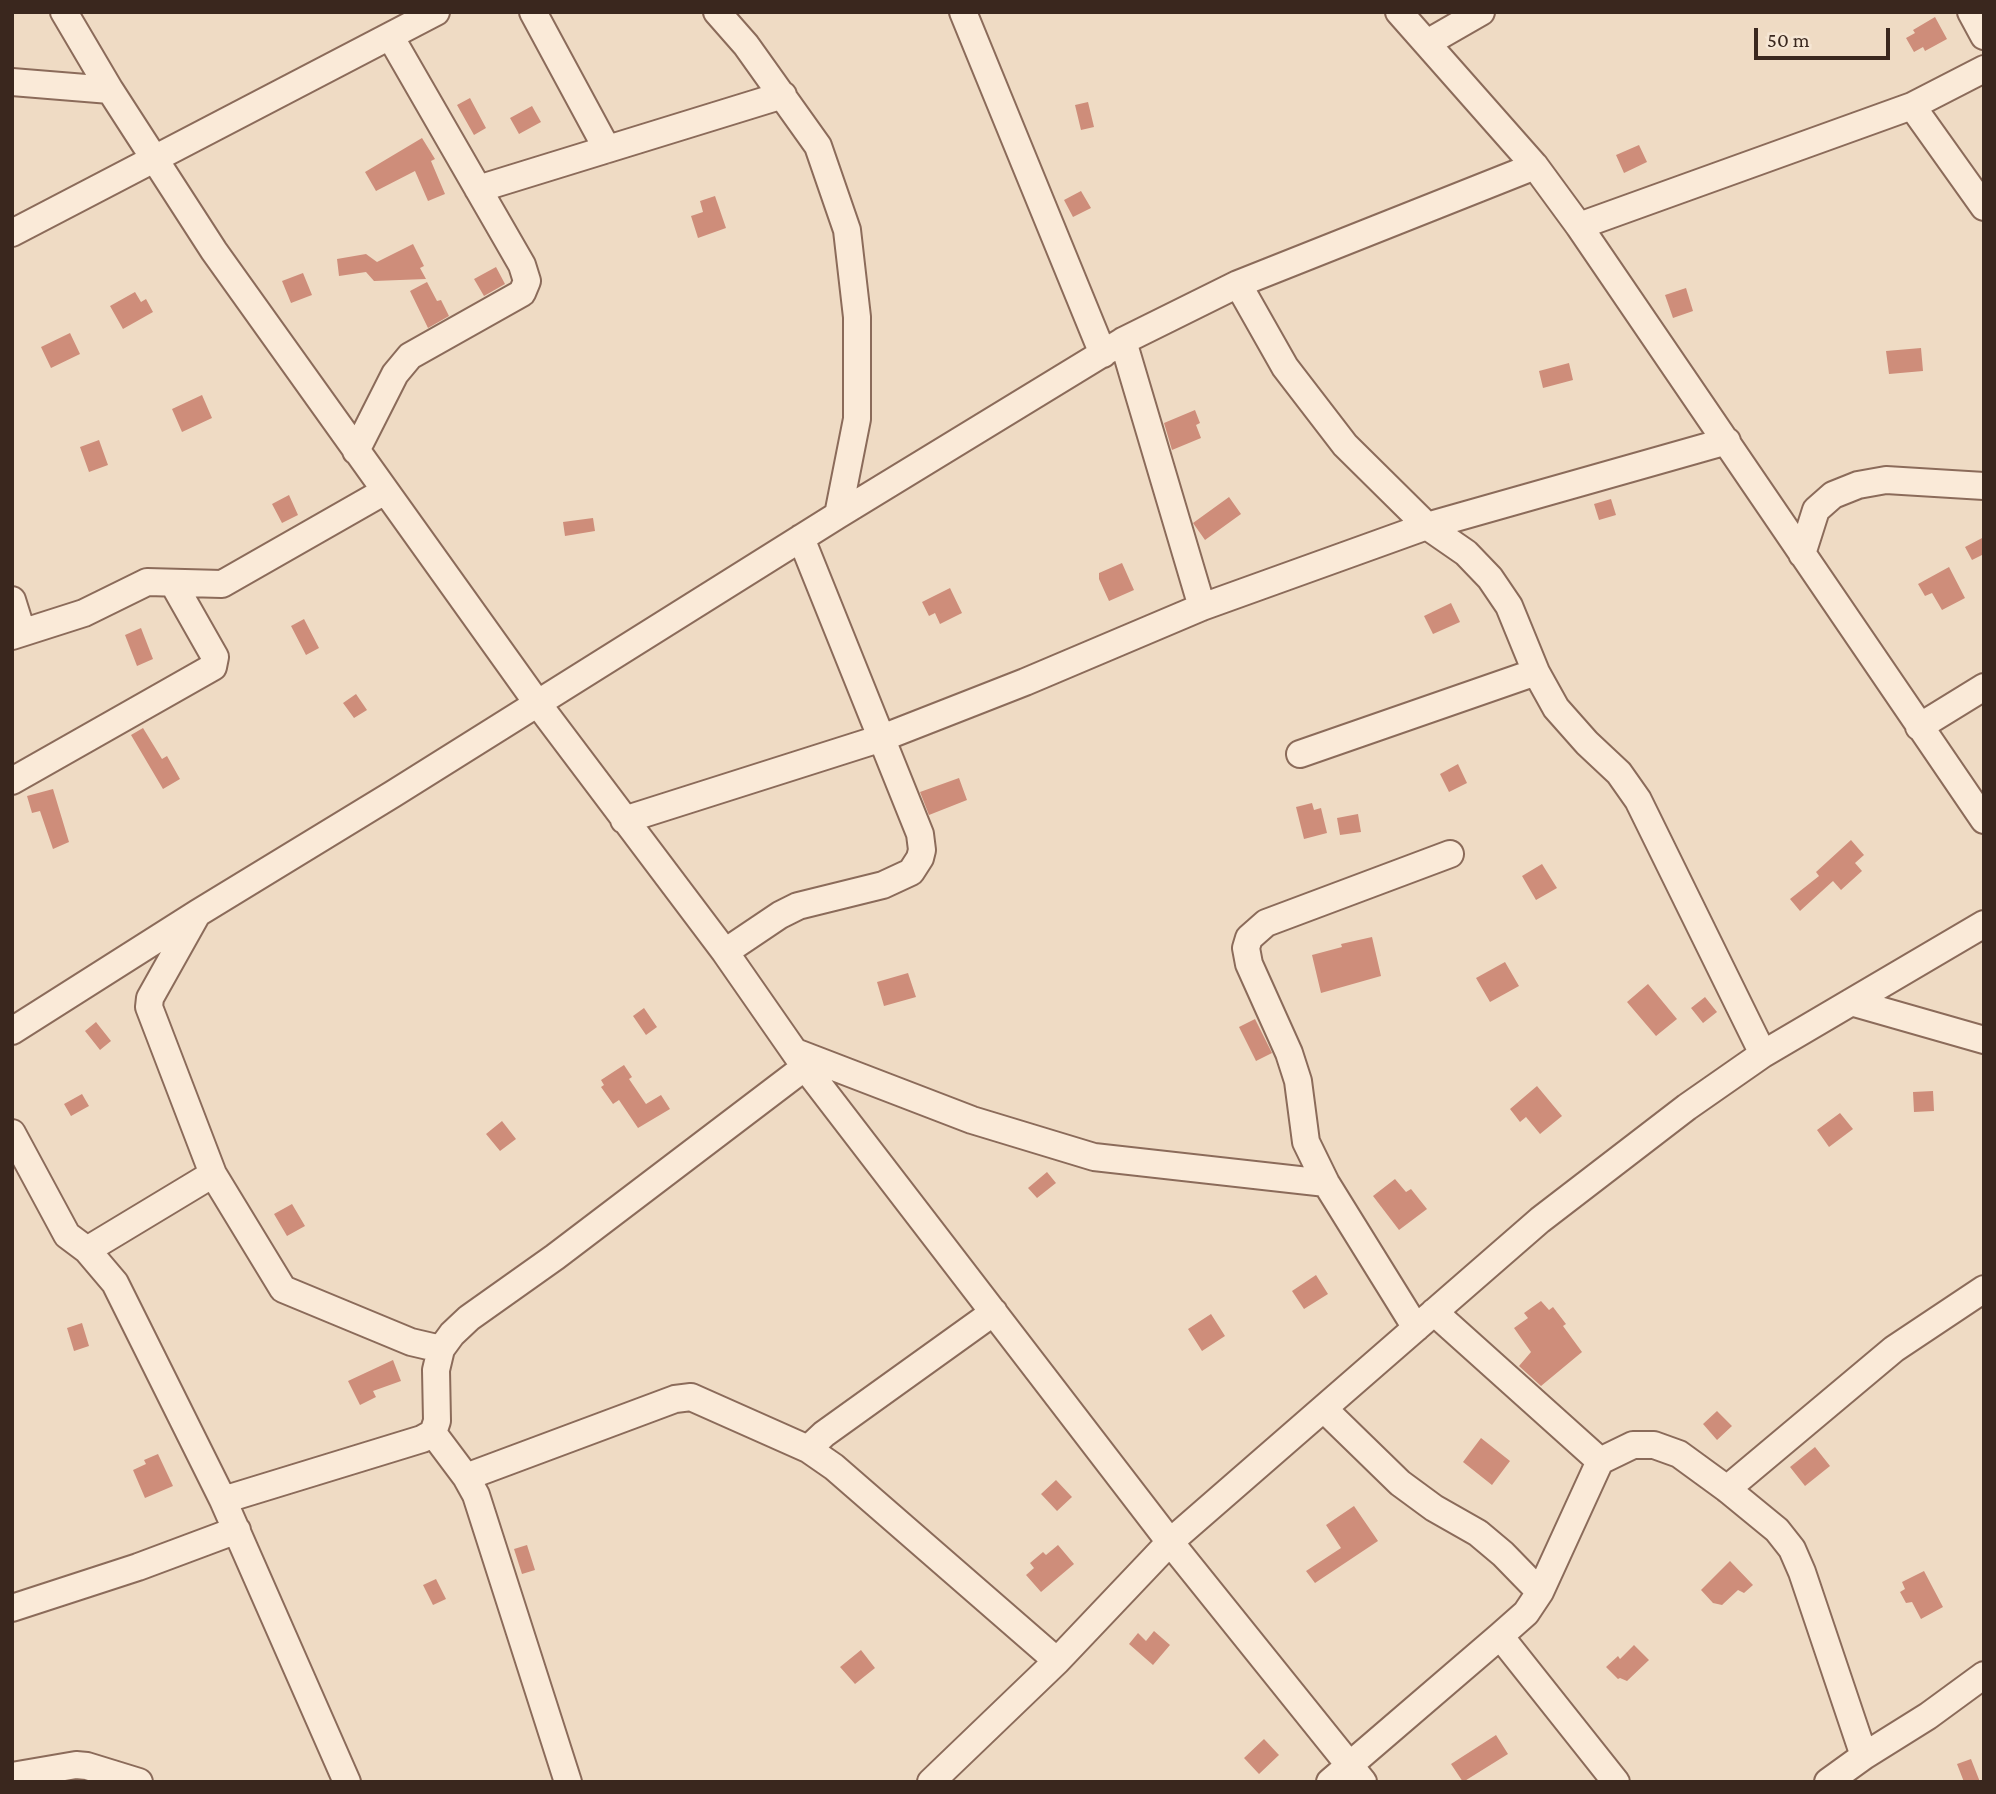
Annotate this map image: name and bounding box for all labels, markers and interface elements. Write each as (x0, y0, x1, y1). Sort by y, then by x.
scale bar (1758, 14, 1895, 58)
text: 50 m (1767, 28, 1810, 52)

